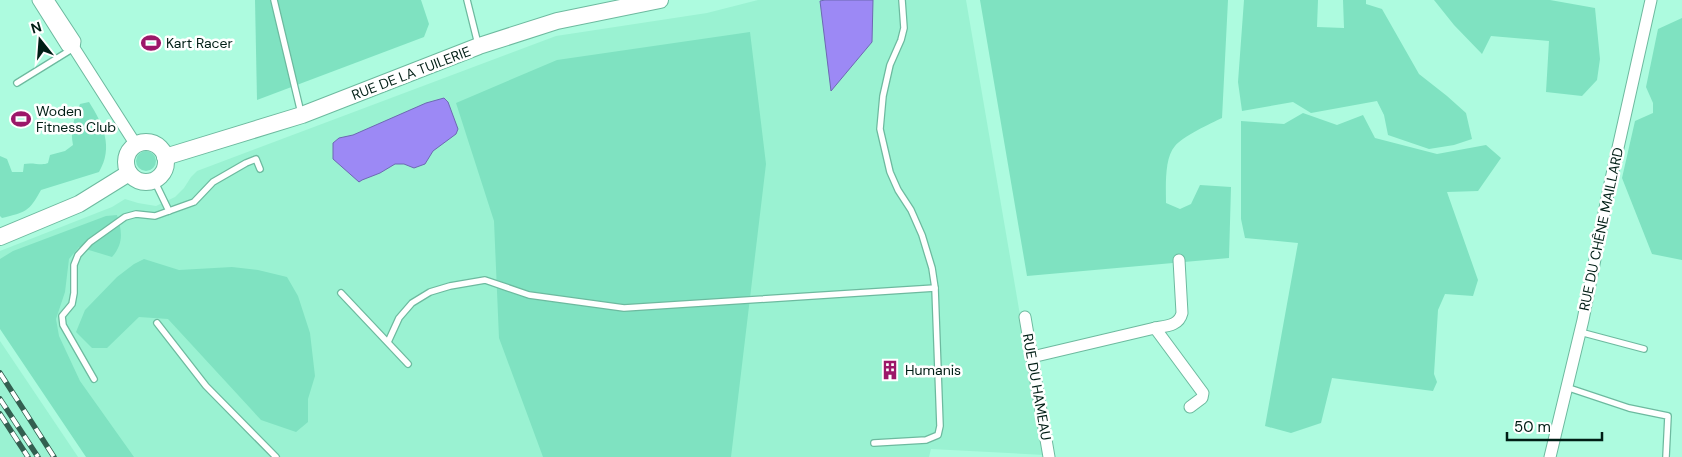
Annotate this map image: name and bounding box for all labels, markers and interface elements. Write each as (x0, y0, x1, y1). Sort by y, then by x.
north arrow (15, 15, 65, 65)
text: N (29, 17, 44, 38)
sports icon: Kart Racer (140, 32, 162, 54)
place label: Kart Racer (166, 34, 233, 52)
street label: RUE DE LA TUILERIE (349, 42, 473, 104)
place label: Woden Fitness Club (36, 102, 116, 136)
sports icon: Woden Fitness Club (10, 108, 32, 130)
street label: RUE DU CHÊNE MAILLARD (1575, 146, 1627, 312)
street label: RUE DU HAMEAU (1019, 332, 1055, 442)
building icon: Humanis (879, 359, 901, 381)
place label: Humanis (905, 361, 961, 379)
scale bar (1507, 410, 1602, 442)
text: 50 m (1514, 417, 1551, 437)

